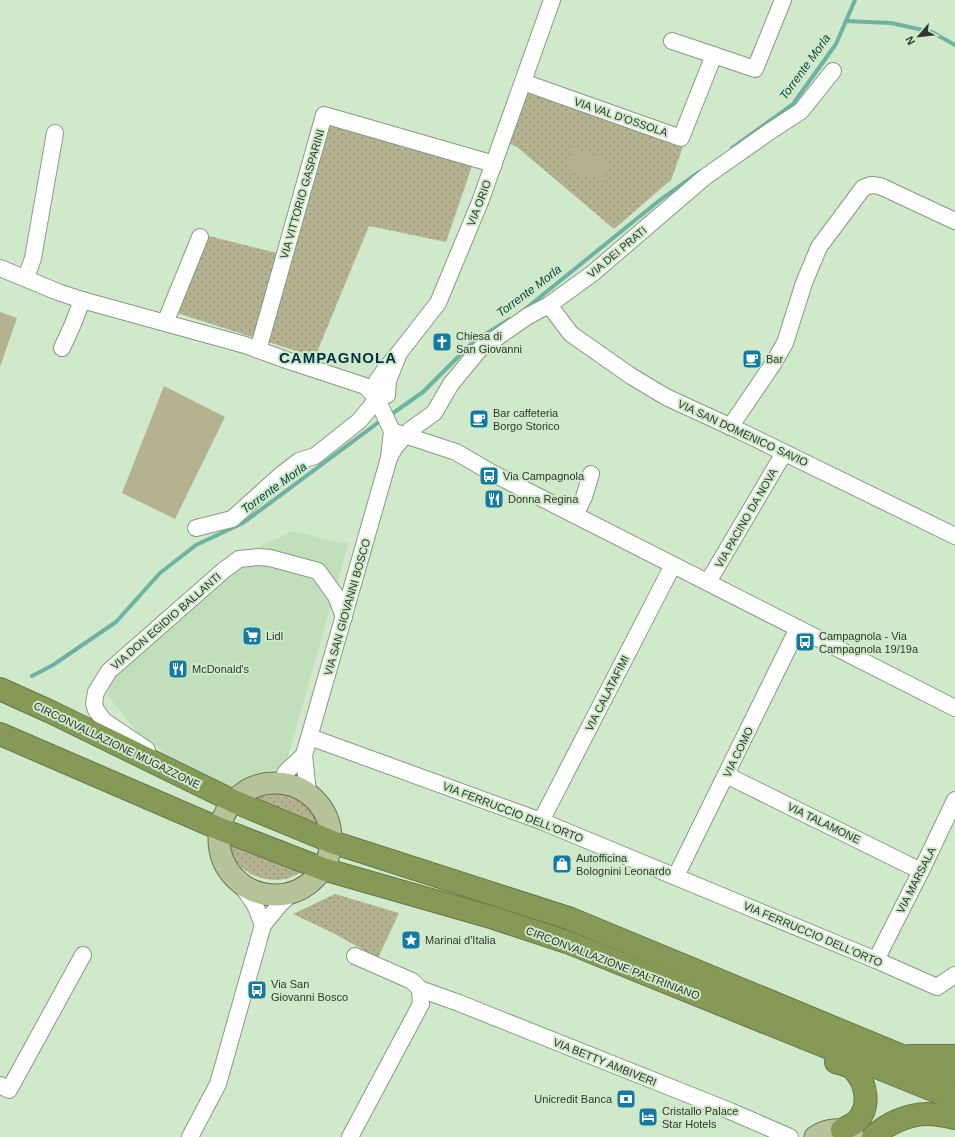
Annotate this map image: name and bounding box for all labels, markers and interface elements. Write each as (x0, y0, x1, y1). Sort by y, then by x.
north arrow (899, 16, 939, 56)
water label: Torrente Morla (777, 31, 834, 103)
text: N (903, 34, 917, 47)
street label: VIA VAL D'OSSOLA (573, 95, 670, 139)
street label: VIA VITTORIO GASPARINI (278, 128, 326, 260)
street label: VIA ORIO (465, 178, 493, 228)
street label: VIA DEI PRATI (585, 224, 649, 280)
water label: Torrente Morla (494, 262, 564, 320)
place label: Chiesa di San Giovanni (456, 330, 522, 355)
church icon: Chiesa di San Giovanni (431, 331, 453, 353)
cafe icon: Bar (741, 348, 763, 370)
district label: CAMPAGNOLA (279, 349, 397, 366)
place label: Bar (766, 353, 783, 365)
street label: VIA SAN DOMENICO SAVIO (676, 398, 810, 469)
place label: Bar caffeteria Borgo Storico (493, 407, 560, 432)
cafe icon: Bar caffeteria Borgo Storico (468, 408, 490, 430)
water label: Torrente Morla (238, 459, 310, 516)
bus stop icon: Via Campagnola (478, 465, 500, 487)
street label: VIA PACINO DA NOVA (713, 466, 780, 570)
place label: Via Campagnola (503, 470, 585, 482)
restaurant icon: Donna Regina (483, 488, 505, 510)
place label: Donna Regina (508, 493, 579, 505)
street label: VIA SAN GIOVANNI BOSCO (322, 537, 372, 677)
street label: VIA DON EGIDIO BALLANTI (109, 570, 223, 672)
supermarket icon: Lidl (241, 625, 263, 647)
place label: Lidl (266, 630, 283, 642)
place label: Campagnola - Via Campagnola 19/19a (819, 630, 919, 655)
bus stop icon: Campagnola - Via Campagnola 19/19a (794, 631, 816, 653)
street label: VIA CALATAFIMI (583, 653, 631, 733)
restaurant icon: McDonald's (167, 658, 189, 680)
place label: McDonald's (192, 663, 250, 675)
street label: CIRCONVALLAZIONE MUGAZZONE (32, 699, 202, 791)
street label: VIA COMO (721, 725, 756, 779)
street label: VIA FERRUCCIO DELL'ORTO (441, 780, 585, 845)
street label: VIA TALAMONE (786, 800, 862, 846)
street label: VIA MARSALA (894, 844, 938, 915)
place label: Autofficina Bolognini Leonardo (576, 852, 671, 877)
shop icon: Autofficina Bolognini Leonardo (551, 853, 573, 875)
street label: VIA FERRUCCIO DELL'ORTO (742, 899, 885, 969)
street label: CIRCONVALLAZIONE PALTRINIANO (524, 924, 702, 1002)
place icon: Marinai d'Italia (400, 929, 422, 951)
place label: Marinai d'Italia (425, 934, 496, 946)
place label: Via San Giovanni Bosco (271, 978, 348, 1003)
bus stop icon: Via San Giovanni Bosco (246, 979, 268, 1001)
street label: VIA BETTY AMBIVERI (552, 1036, 658, 1088)
bank icon: Unicredit Banca (615, 1088, 637, 1110)
place label: Unicredit Banca (534, 1093, 613, 1105)
place label: Cristallo Palace Star Hotels (662, 1105, 738, 1130)
hotel icon: Cristallo Palace Star Hotels (637, 1106, 659, 1128)

